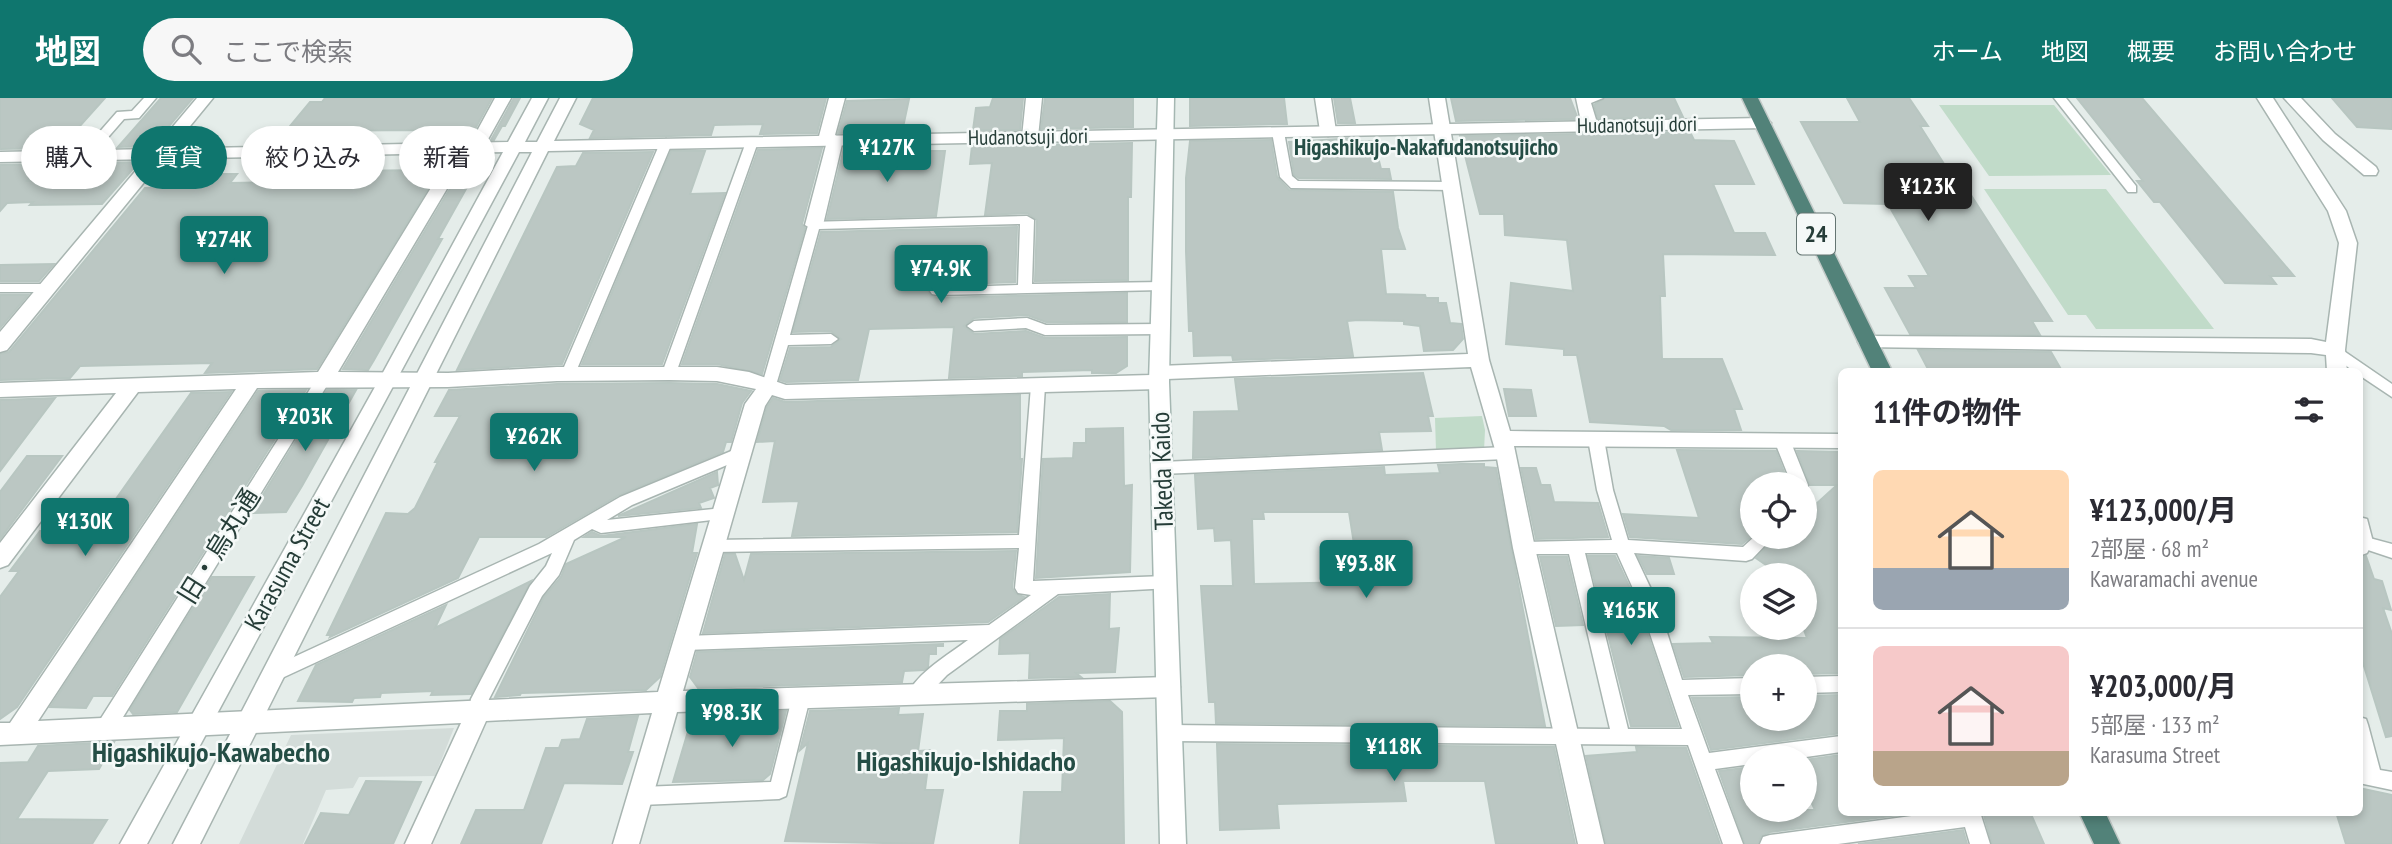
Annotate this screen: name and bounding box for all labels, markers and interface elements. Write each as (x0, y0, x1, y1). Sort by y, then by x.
search box (143, 18, 633, 81)
text: 地図 (35, 29, 101, 72)
icon: search (167, 30, 205, 68)
text: ここで検索 (223, 35, 353, 68)
text: ホーム (1932, 36, 2003, 67)
text: 地図 (2041, 36, 2089, 67)
text: 概要 (2127, 36, 2175, 67)
text: お問い合わせ (2213, 36, 2357, 67)
street label: Hudanotsuji dori (1577, 110, 1697, 139)
street label: Hudanotsuji dori (968, 122, 1088, 151)
pin: ¥127K (838, 125, 936, 184)
chip: 購入 (21, 126, 117, 189)
chip: 賃貸 (131, 126, 227, 189)
chip: 絞り込み (241, 126, 385, 189)
chip: 新着 (399, 126, 495, 189)
text: ¥127K (859, 132, 915, 161)
district label: Higashikujo-Nakafudanotsujicho (1294, 132, 1558, 161)
pin: ¥123K (1879, 164, 1977, 223)
text: ¥123K (1900, 171, 1956, 200)
road number: 24 (1797, 214, 1835, 254)
pin: ¥274K (175, 216, 273, 276)
text: ¥274K (196, 224, 252, 253)
pin: ¥74.9K (884, 246, 998, 305)
text: ¥74.9K (911, 253, 971, 282)
icon: filters (2290, 391, 2328, 429)
text: 11件の物件 (1873, 392, 2022, 431)
pin: ¥203K (256, 394, 354, 453)
text: ¥203K (277, 401, 333, 430)
street label: Takeda Kaido (1143, 411, 1180, 531)
pin: ¥262K (485, 414, 583, 473)
text: ¥262K (506, 421, 562, 450)
map controls (1740, 472, 1817, 822)
button: locate (1740, 472, 1817, 549)
street label: 旧・烏丸通 (170, 482, 267, 610)
text: ¥123,000/月 (2090, 490, 2237, 529)
street label: Karasuma Street (237, 492, 337, 636)
pin: ¥130K (36, 498, 134, 558)
icon: home (1929, 498, 2013, 582)
text: ¥130K (57, 506, 113, 535)
text: 2部屋 · 68 m² (2090, 534, 2209, 563)
pin: ¥93.8K (1309, 540, 1423, 600)
text: ¥93.8K (1336, 548, 1396, 577)
button: layers (1740, 563, 1817, 640)
text: Kawaramachi avenue (2090, 564, 2258, 593)
pin: ¥165K (1582, 588, 1680, 647)
text: ¥165K (1603, 595, 1659, 624)
button: + (1740, 654, 1817, 731)
text: ¥203,000/月 (2090, 666, 2237, 705)
icon: home (1929, 674, 2013, 758)
pin: ¥98.3K (675, 690, 789, 749)
text: ¥98.3K (702, 697, 762, 726)
text: 5部屋 · 133 m² (2090, 710, 2220, 739)
pin: ¥118K (1345, 724, 1443, 783)
text: ¥118K (1366, 731, 1422, 760)
district label: Higashikujo-Kawabecho (92, 733, 330, 770)
text: Karasuma Street (2090, 740, 2220, 769)
district label: Higashikujo-Ishidacho (856, 742, 1076, 779)
button: − (1740, 745, 1817, 822)

